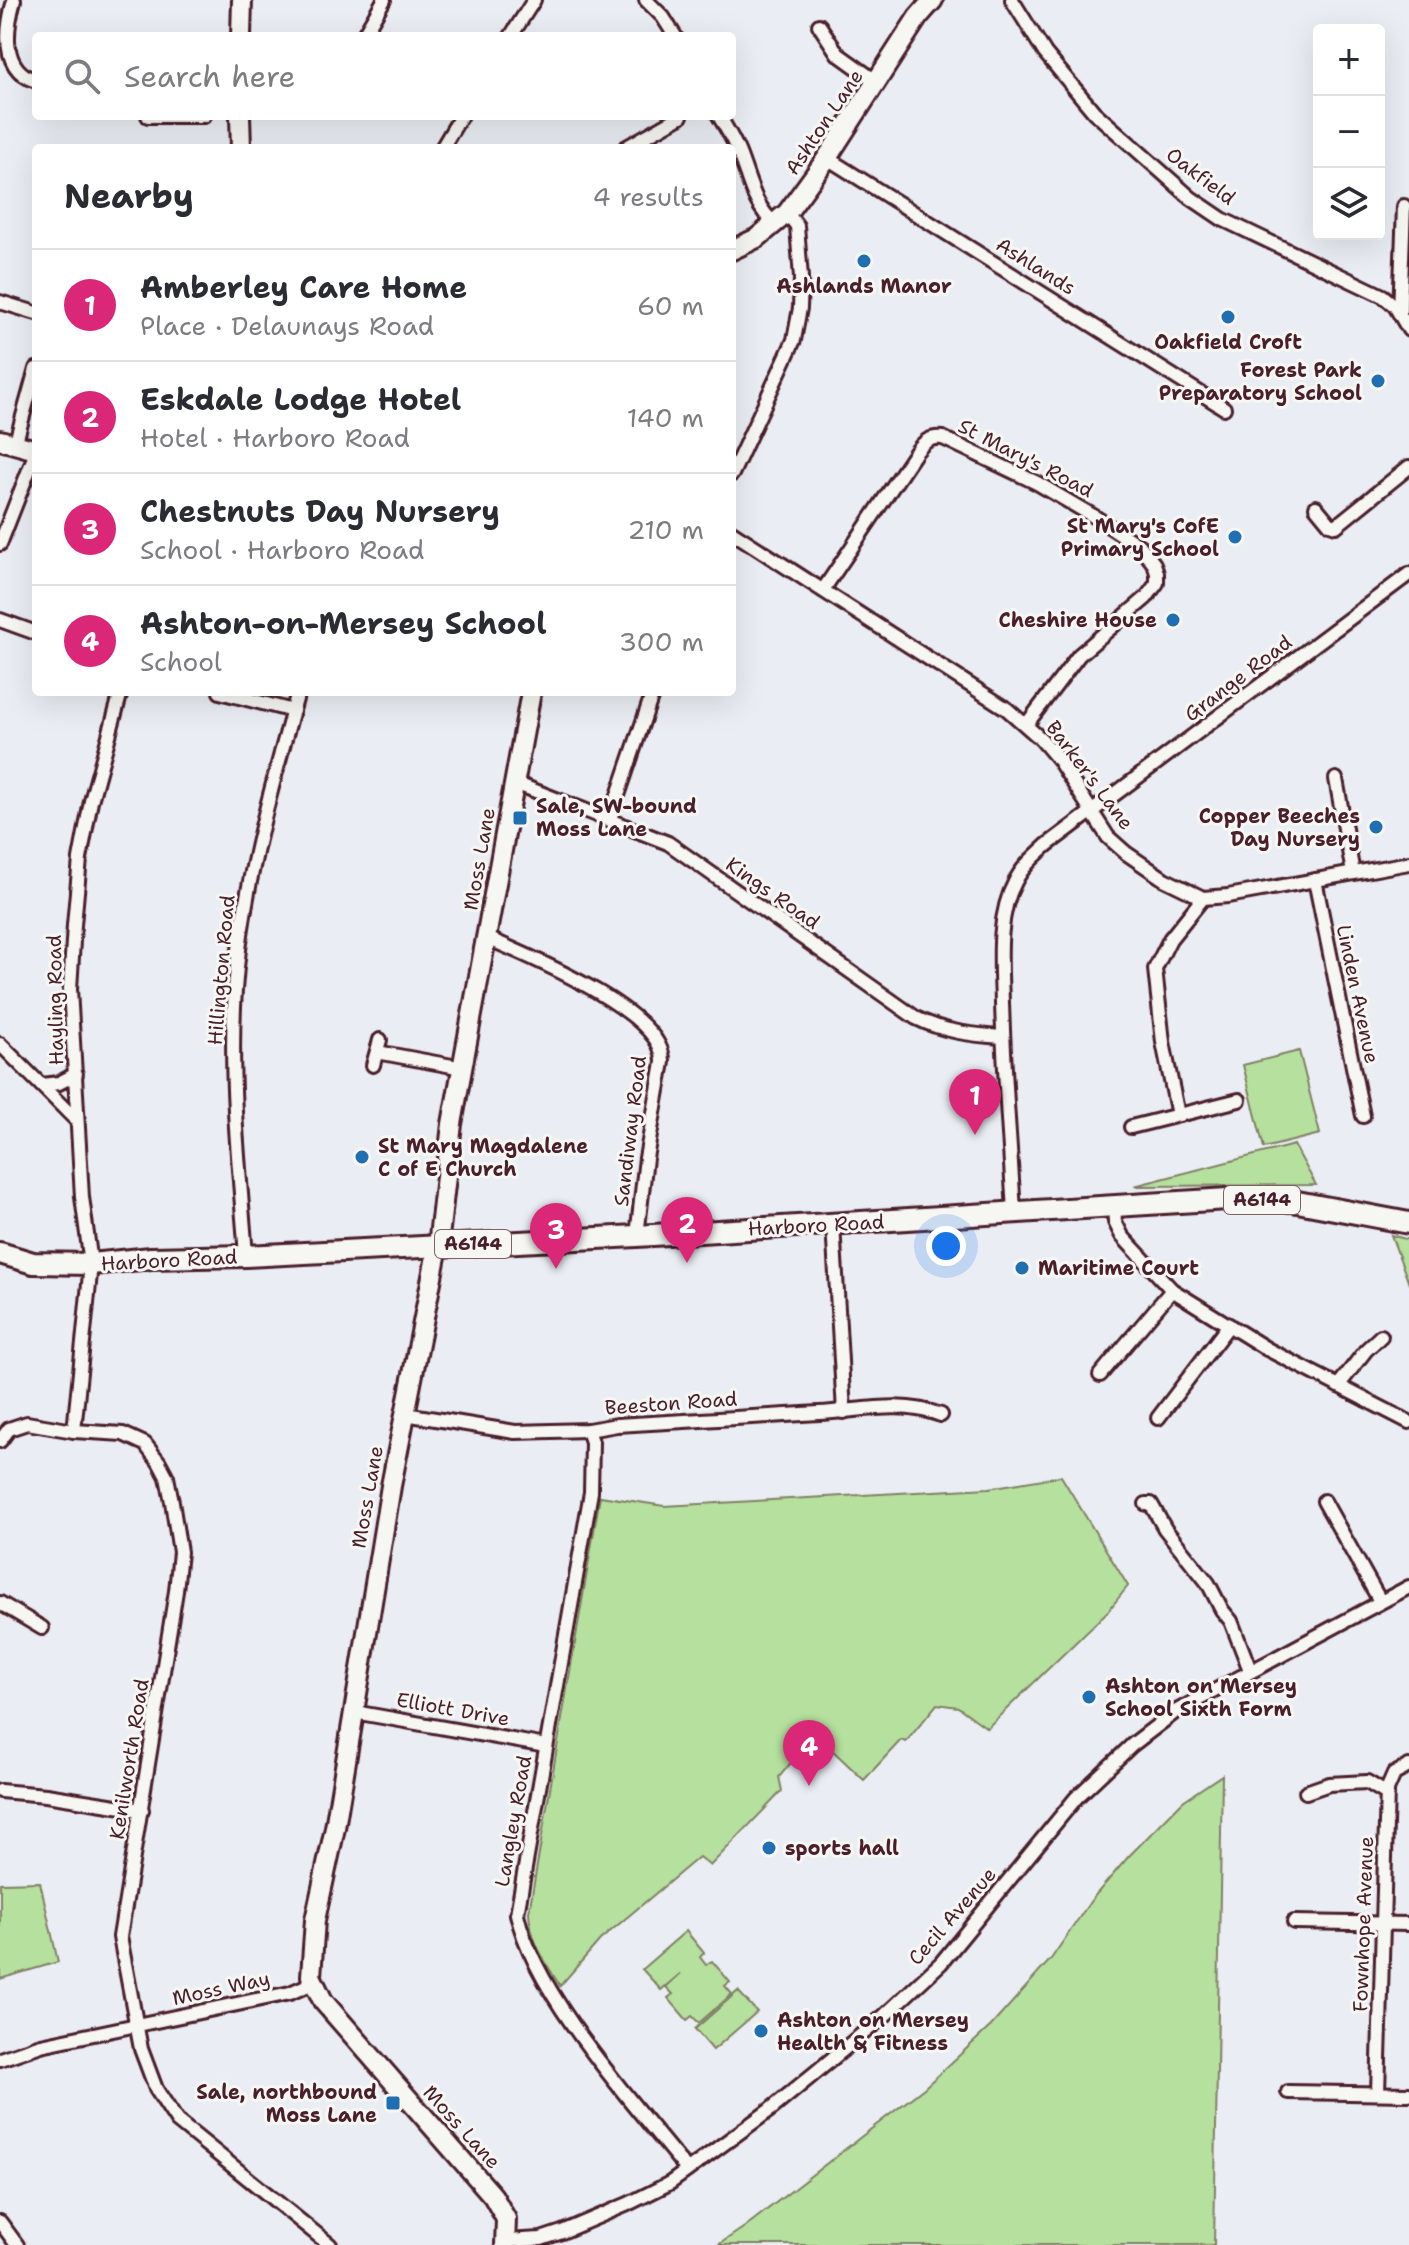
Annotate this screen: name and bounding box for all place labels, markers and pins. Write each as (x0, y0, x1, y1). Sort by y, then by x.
marker: Ashlands Manor (855, 252, 873, 270)
place label: Ashlands Manor (776, 273, 952, 299)
marker: Oakfield Croft (1219, 308, 1237, 326)
place label: Oakfield Croft (1154, 329, 1302, 355)
place label: Forest Park Preparatory School (1159, 357, 1362, 406)
marker: Forest Park Preparatory School (1369, 372, 1387, 390)
place label: St Mary's CofE Primary School (1061, 513, 1219, 562)
marker: St Mary's CofE Primary School (1226, 528, 1244, 546)
place label: Cheshire House (999, 607, 1157, 633)
marker: Cheshire House (1164, 611, 1182, 629)
place label: Sale, SW-bound Moss Lane (536, 793, 697, 842)
place label: Copper Beeches Day Nursery (1199, 803, 1360, 852)
marker: Sale, SW-bound Moss Lane (511, 809, 529, 827)
marker: Copper Beeches Day Nursery (1367, 818, 1385, 836)
pin: 1 (949, 1069, 1001, 1135)
place label: St Mary Magdalene C of E Church (378, 1133, 588, 1182)
marker: St Mary Magdalene C of E Church (353, 1148, 371, 1166)
pin: 2 (661, 1197, 713, 1263)
pin: 3 (530, 1203, 582, 1269)
place label: Maritime Court (1038, 1255, 1199, 1281)
marker: Maritime Court (1013, 1259, 1031, 1277)
place label: Ashton on Mersey School Sixth Form (1105, 1673, 1297, 1722)
marker: Ashton on Mersey School Sixth Form (1080, 1688, 1098, 1706)
pin: 4 (783, 1720, 835, 1786)
place label: sports hall (785, 1835, 899, 1861)
marker: sports hall (760, 1839, 778, 1857)
place label: Ashton on Mersey Health & Fitness (777, 2007, 969, 2056)
marker: Ashton on Mersey Health & Fitness (752, 2022, 770, 2040)
place label: Sale, northbound Moss Lane (196, 2079, 377, 2128)
marker: Sale, northbound Moss Lane (384, 2094, 402, 2112)

